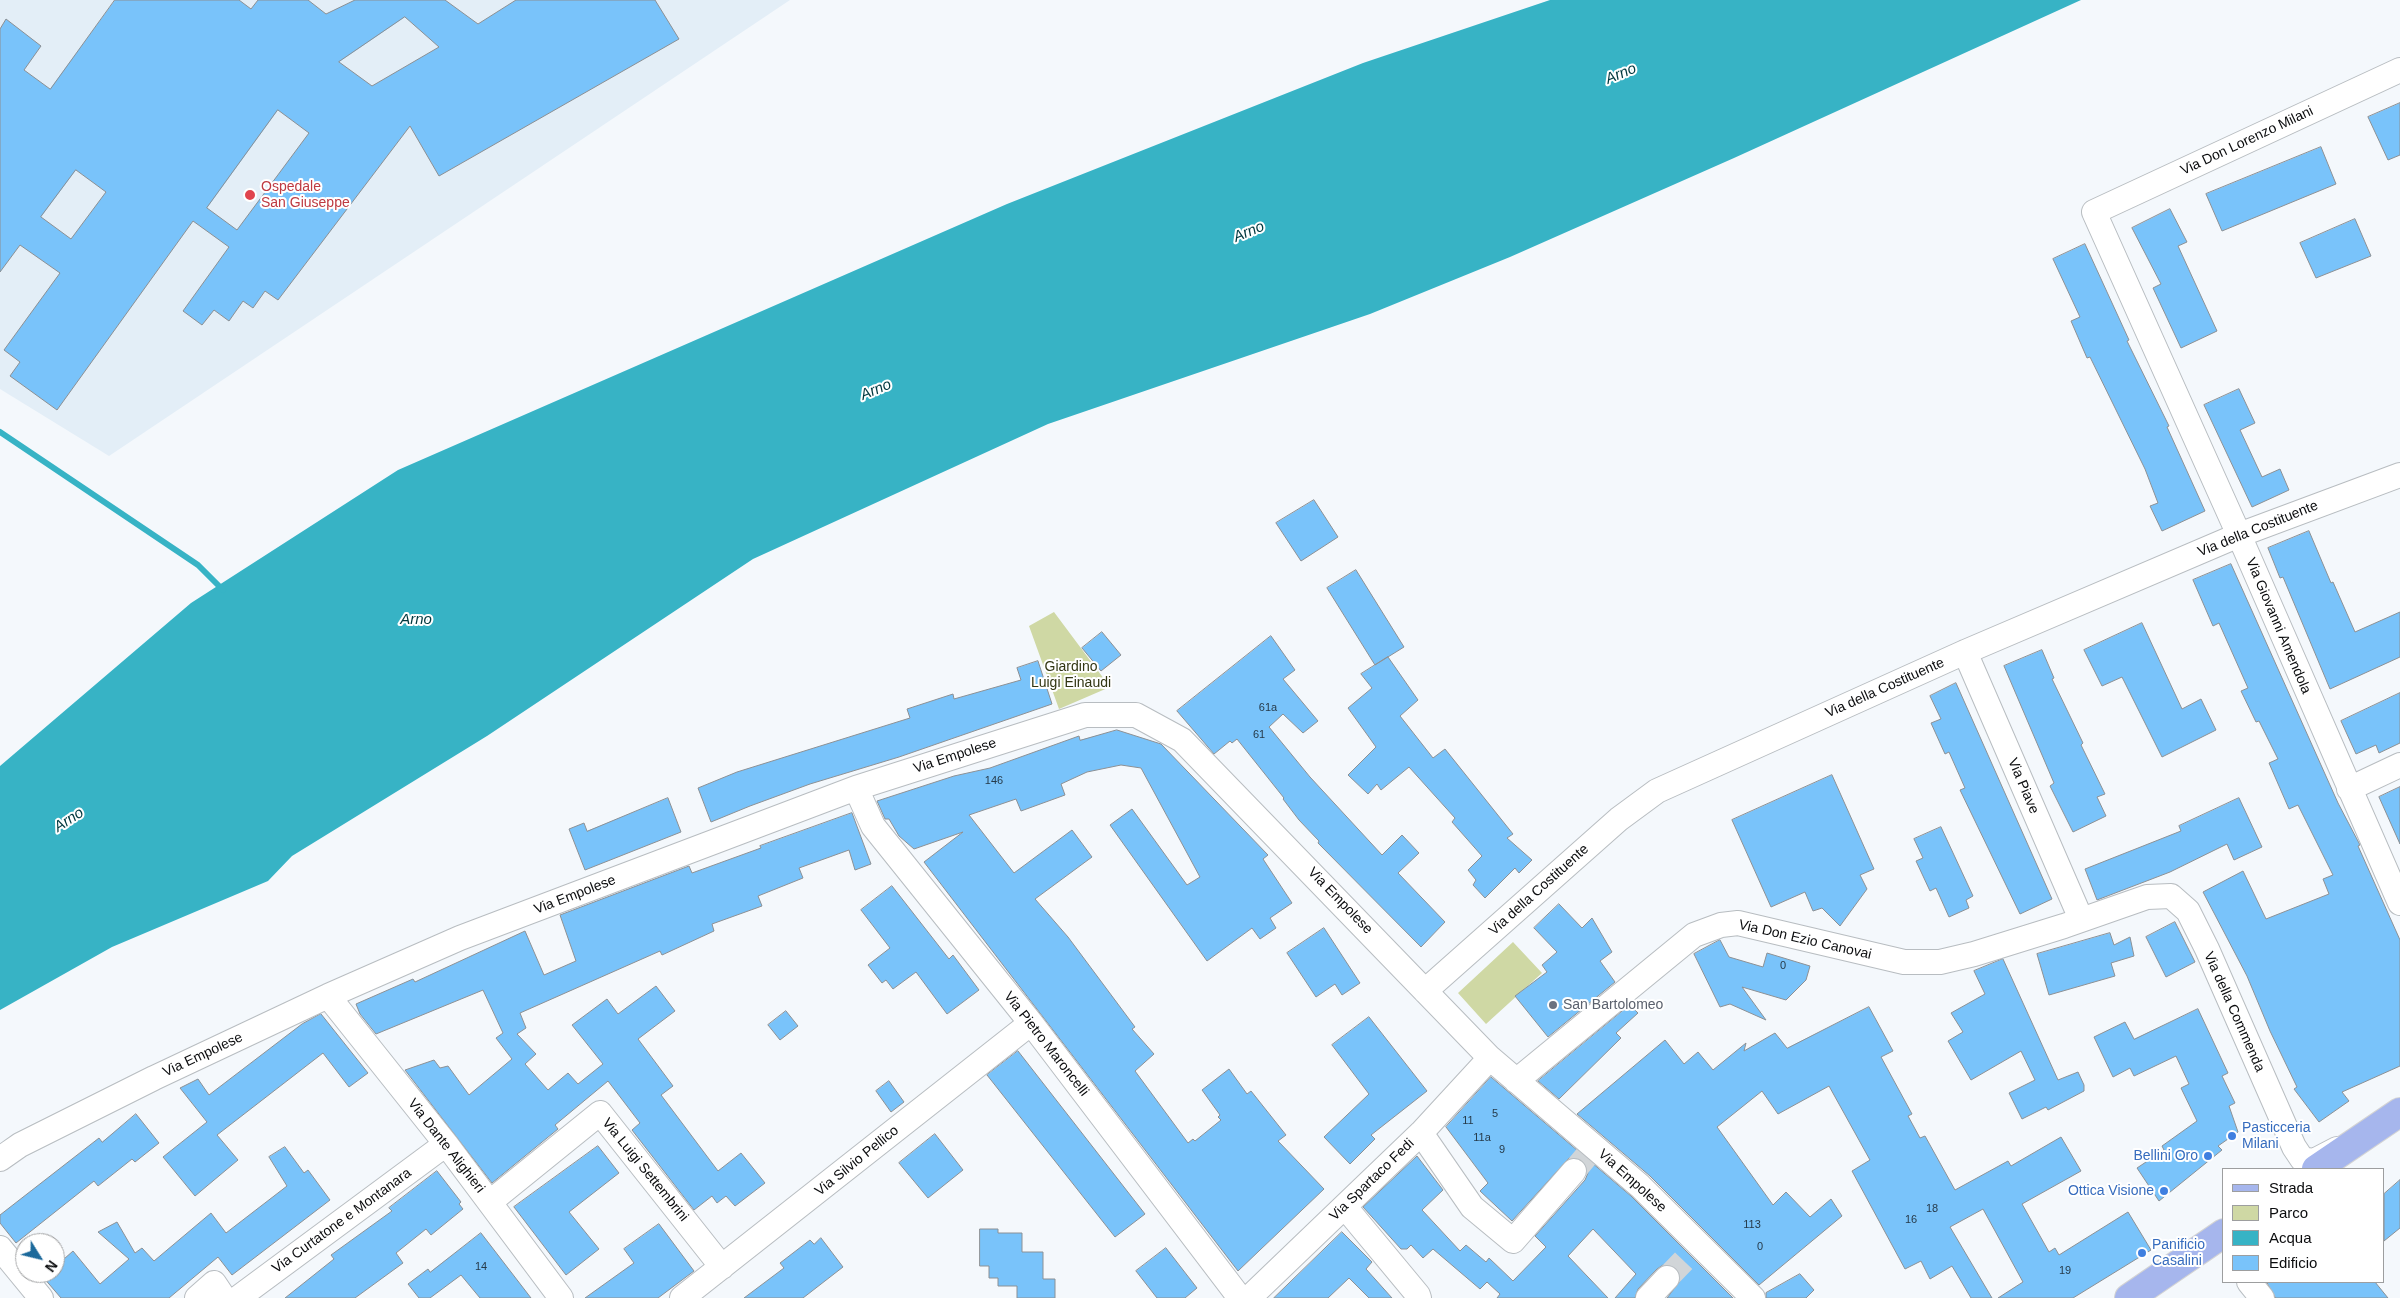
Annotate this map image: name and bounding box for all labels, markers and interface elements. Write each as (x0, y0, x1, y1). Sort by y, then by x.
water label: Arno (1603, 60, 1639, 88)
street label: Via Don Lorenzo Milani (2178, 103, 2316, 179)
place label: Ospedale San Giuseppe (261, 179, 350, 212)
marker: Ospedale San Giuseppe (243, 188, 257, 202)
water label: Arno (1231, 218, 1267, 246)
water label: Arno (858, 376, 894, 404)
street label: Via della Costituente (2195, 497, 2321, 561)
street label: Via Giovanni Amendola (2242, 555, 2314, 697)
water label: Arno (400, 611, 432, 629)
street label: Via della Costituente (1823, 654, 1947, 722)
park label: Giardino Luigi Einaudi (1031, 659, 1111, 692)
house number: 61a (1259, 701, 1277, 715)
house number: 61 (1253, 728, 1265, 742)
street label: Via Empolese (911, 735, 999, 777)
street label: Via Piave (2004, 756, 2042, 816)
house number: 146 (985, 774, 1003, 788)
water label: Arno (51, 804, 87, 836)
street label: Via della Costituente (1486, 841, 1592, 939)
street label: Via Empolese (1304, 864, 1376, 938)
street label: Via Empolese (532, 872, 618, 918)
street label: Via Don Ezio Canovai (1737, 917, 1873, 963)
street label: Via della Commenda (2200, 949, 2268, 1075)
house number: 0 (1780, 959, 1786, 973)
street label: Via Pietro Maroncelli (1000, 988, 1092, 1100)
place label: San Bartolomeo (1563, 997, 1663, 1013)
marker: San Bartolomeo (1547, 999, 1559, 1011)
street label: Via Empolese (160, 1029, 246, 1081)
street label: Via Dante Alighieri (404, 1096, 488, 1196)
house number: 5 (1492, 1107, 1498, 1121)
house number: 11 (1462, 1114, 1474, 1128)
street label: Via Luigi Settembrini (598, 1115, 692, 1225)
place label: Pasticceria Milani (2242, 1120, 2310, 1152)
street label: Via Silvio Pellico (812, 1122, 902, 1200)
marker: Pasticceria Milani (2226, 1130, 2238, 1142)
house number: 11a (1473, 1131, 1491, 1145)
street label: Via Spartaco Fedi (1326, 1135, 1418, 1225)
house number: 9 (1499, 1143, 1505, 1157)
street label: Via Empolese (1594, 1146, 1670, 1216)
place label: Bellini Oro (2133, 1148, 2198, 1164)
marker: Bellini Oro (2202, 1150, 2214, 1162)
street label: Via Curtatone e Montanara (269, 1165, 415, 1277)
legend (2222, 1168, 2385, 1283)
text: Strada (2269, 1179, 2313, 1196)
place label: Ottica Visione (2068, 1183, 2154, 1199)
marker: Ottica Visione (2158, 1185, 2170, 1197)
house number: 18 (1926, 1202, 1938, 1216)
text: Parco (2269, 1204, 2308, 1221)
house number: 16 (1905, 1213, 1917, 1227)
house number: 113 (1743, 1218, 1761, 1232)
text: Acqua (2269, 1229, 2312, 1246)
north arrow (15, 1233, 65, 1283)
place label: Panificio Casalini (2152, 1237, 2205, 1270)
house number: 0 (1757, 1240, 1763, 1254)
marker: Panificio Casalini (2136, 1247, 2148, 1259)
text: Edificio (2269, 1254, 2317, 1271)
text: N (42, 1257, 61, 1275)
house number: 14 (475, 1260, 487, 1274)
house number: 19 (2059, 1264, 2071, 1278)

